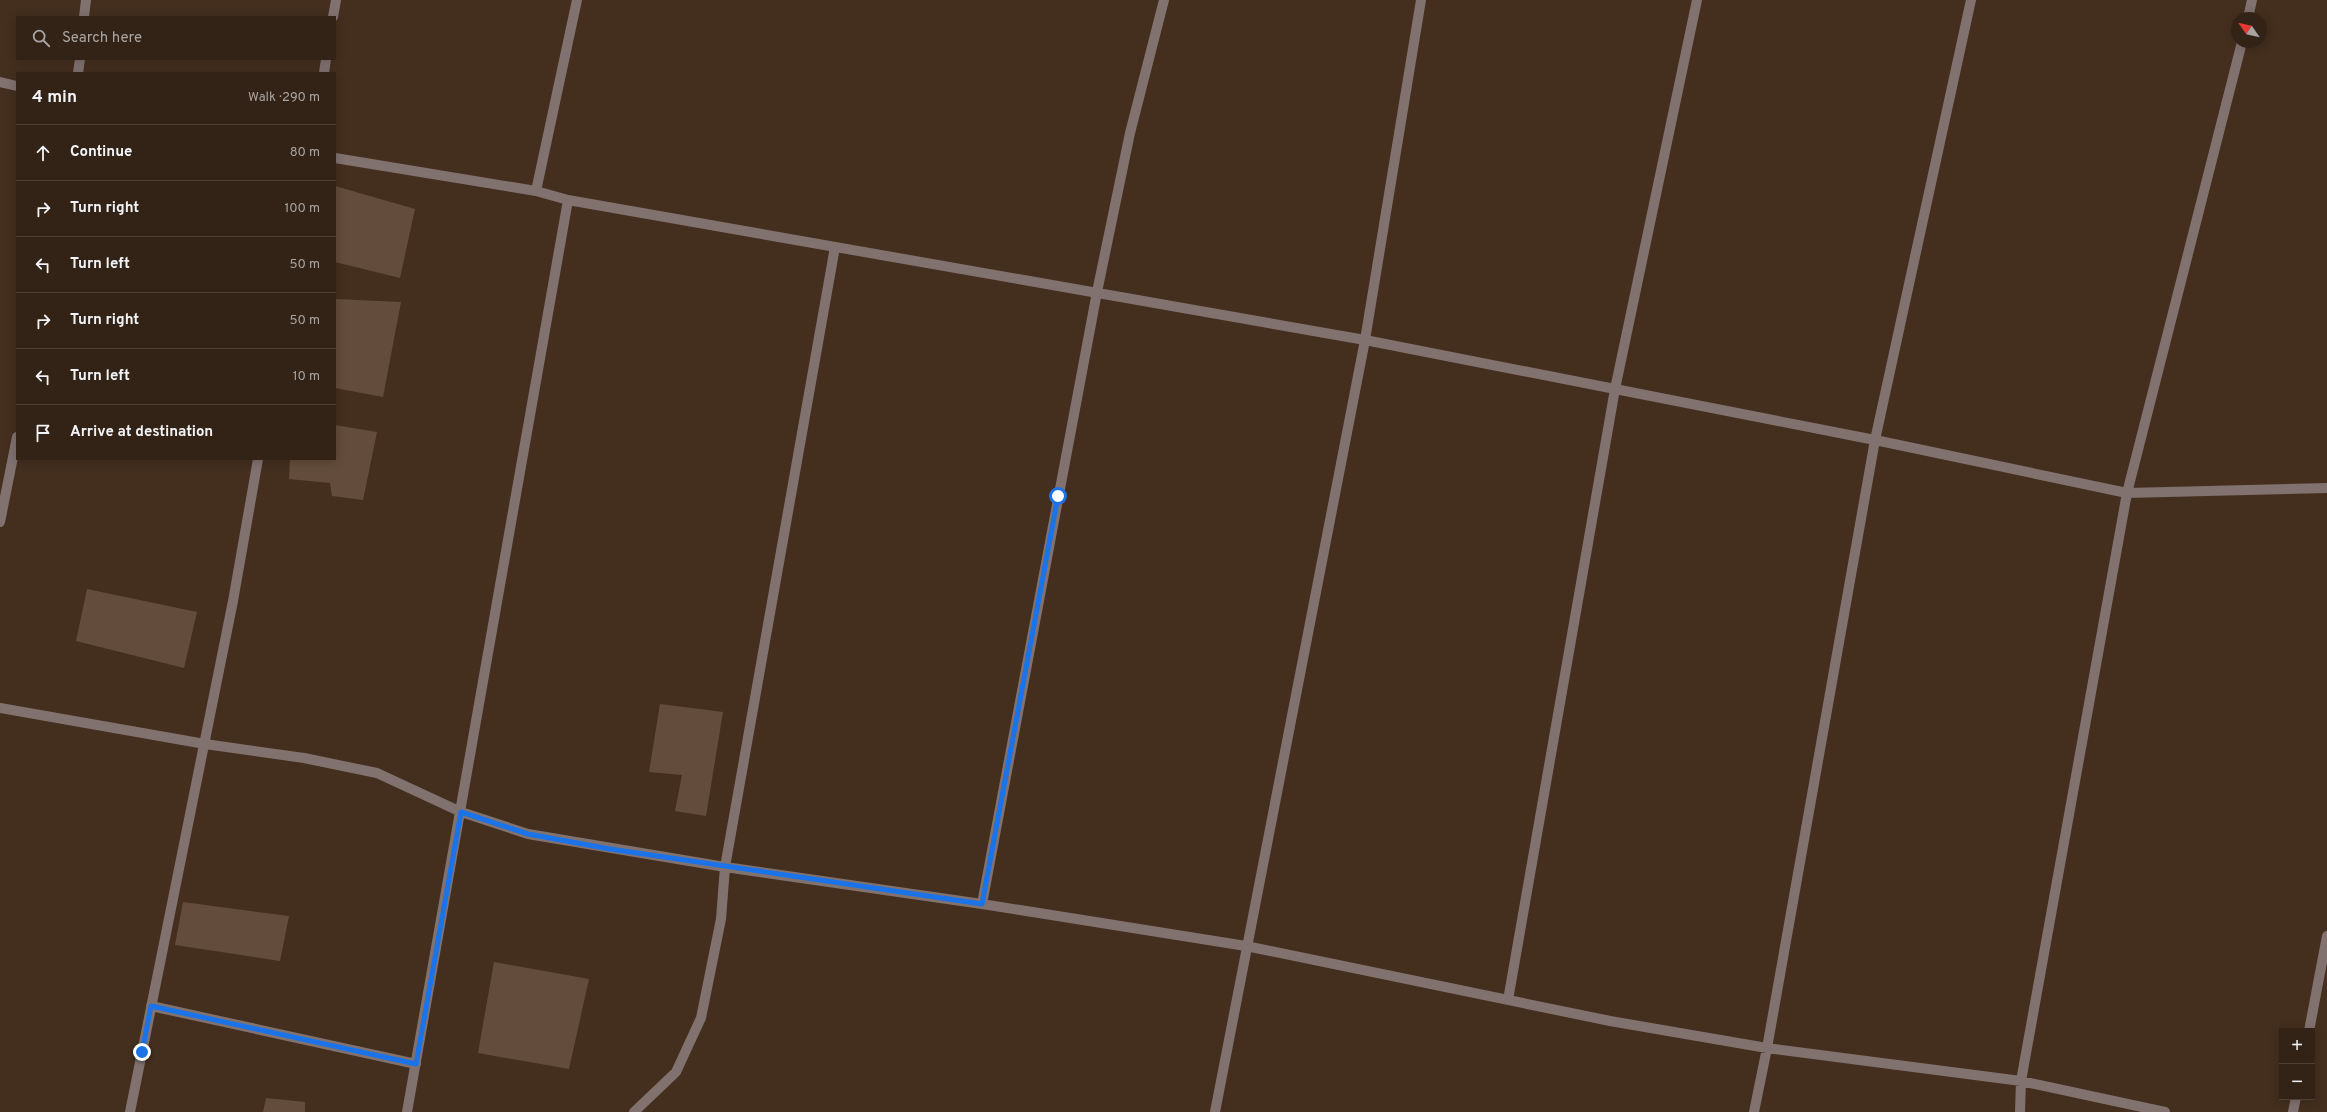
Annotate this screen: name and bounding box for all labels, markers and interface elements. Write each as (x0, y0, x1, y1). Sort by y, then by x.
north arrow (2231, 12, 2267, 48)
search box (16, 16, 336, 60)
icon: search (30, 27, 52, 49)
text: Search here (62, 29, 142, 48)
text: 4 min (32, 87, 77, 109)
text: Walk · 290 m (248, 90, 320, 106)
icon: ahead (32, 142, 54, 164)
text: Continue (70, 143, 132, 162)
text: 80 m (290, 145, 320, 161)
icon: right (32, 198, 54, 220)
text: Turn right (70, 199, 139, 218)
text: 100 m (284, 201, 320, 217)
icon: left (32, 254, 54, 276)
text: Turn left (70, 255, 130, 274)
text: 50 m (290, 257, 320, 273)
icon: right (32, 310, 54, 332)
text: Turn right (70, 311, 139, 330)
text: 50 m (290, 313, 320, 329)
icon: left (32, 366, 54, 388)
text: Turn left (70, 367, 130, 386)
text: 10 m (293, 369, 320, 385)
icon: arrive (32, 422, 54, 444)
text: Arrive at destination (70, 423, 213, 442)
route start (1049, 487, 1067, 505)
map controls (2279, 1028, 2315, 1100)
button: + (2279, 1028, 2315, 1064)
route end (133, 1043, 151, 1061)
button: − (2279, 1064, 2315, 1100)

